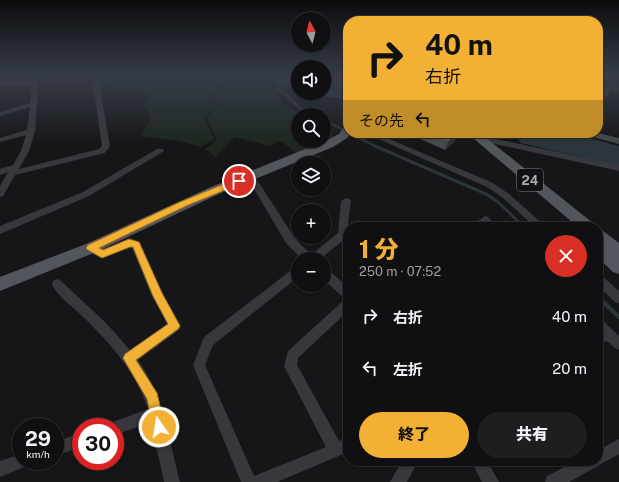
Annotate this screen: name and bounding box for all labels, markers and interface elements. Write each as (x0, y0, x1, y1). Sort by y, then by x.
north arrow (291, 12, 331, 52)
map controls (291, 12, 331, 292)
text: 40 m (425, 28, 493, 61)
icon: right (359, 32, 411, 84)
button: sound (291, 60, 331, 100)
text: 右折 (425, 66, 461, 87)
button: search (291, 108, 331, 148)
icon: left (412, 108, 434, 130)
text: その先 (359, 112, 404, 129)
button: layers (291, 156, 331, 196)
pin (222, 164, 256, 198)
road number: 24 (517, 169, 543, 191)
icon: arrive (228, 170, 250, 192)
button: + (291, 204, 331, 244)
text: 1 分 (359, 235, 399, 263)
button: close (545, 235, 587, 277)
button: − (291, 252, 331, 292)
text: 250 m · 07:52 (359, 264, 441, 279)
icon: right (359, 305, 381, 327)
text: 40 m (552, 308, 587, 325)
text: 右折 (393, 309, 423, 326)
icon: left (359, 357, 381, 379)
text: 20 m (552, 360, 587, 377)
text: 左折 (393, 361, 423, 378)
position arrow (138, 406, 180, 448)
button: 終了 (359, 412, 469, 458)
button: 共有 (477, 412, 587, 458)
speed limit sign: 30 (72, 418, 124, 470)
text: 29 (25, 427, 51, 451)
text: km/h (26, 448, 50, 460)

